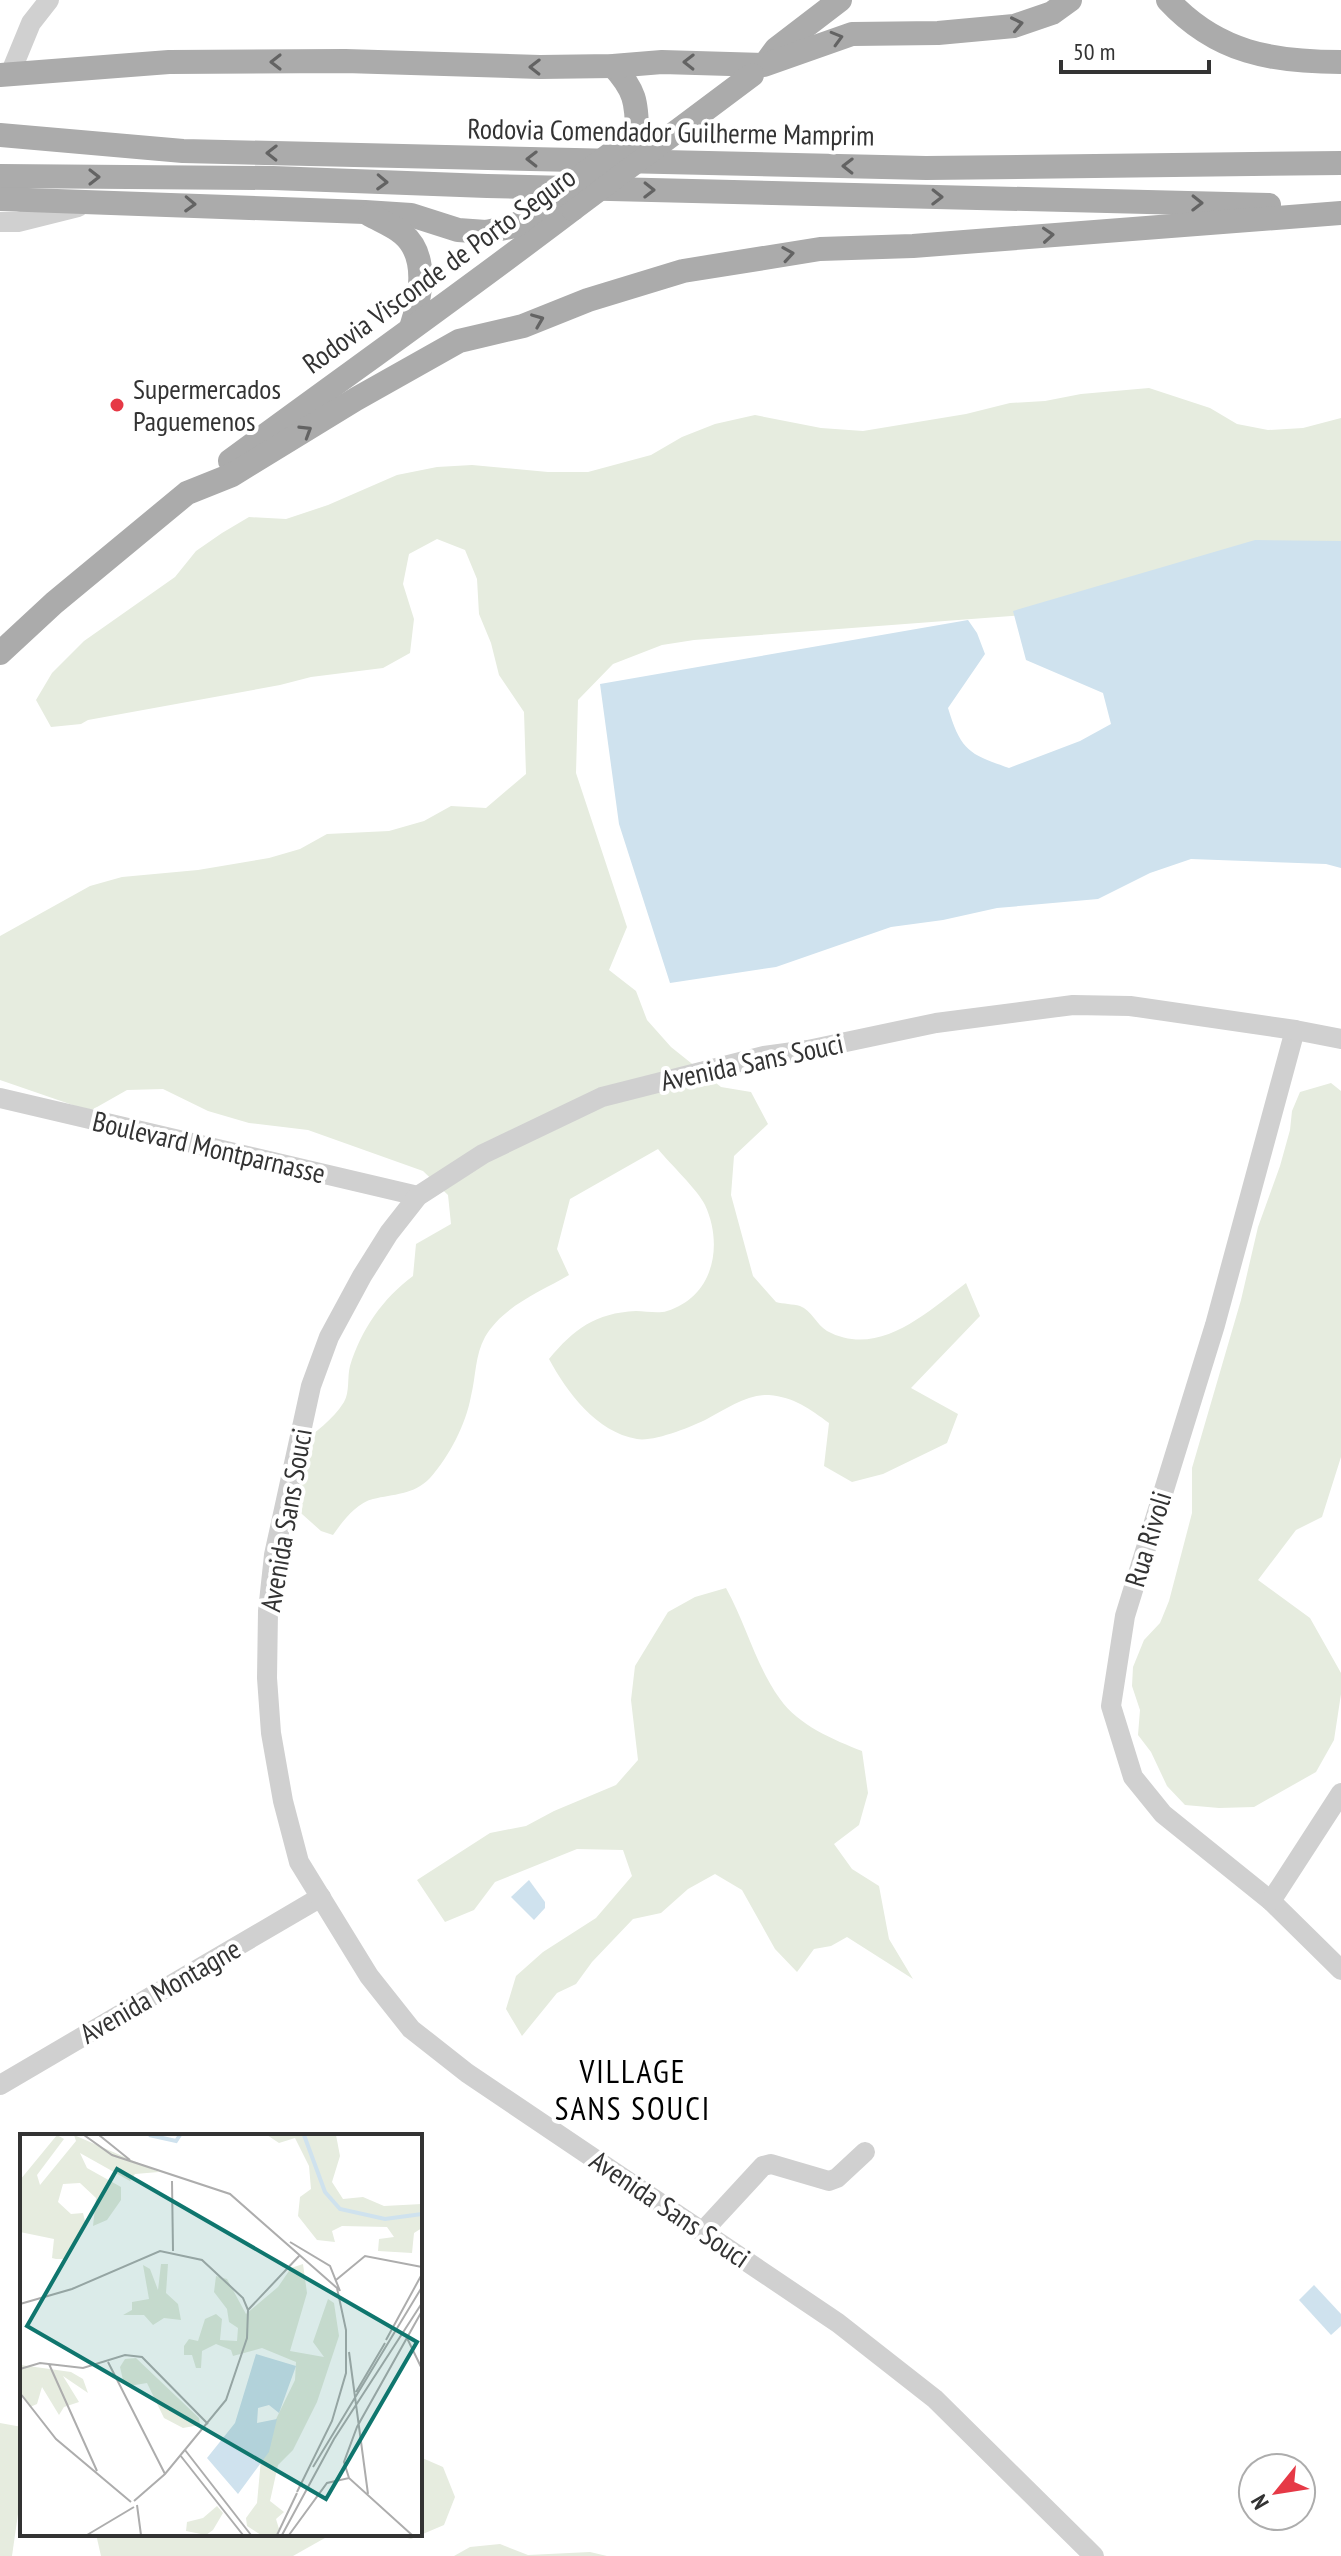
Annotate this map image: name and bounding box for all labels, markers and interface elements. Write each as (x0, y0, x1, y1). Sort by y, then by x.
one-way arrow (1010, 16, 1024, 33)
scale bar (1061, 24, 1209, 74)
one-way arrow (830, 31, 844, 47)
text: 50 m (1073, 36, 1115, 67)
one-way arrow (269, 53, 282, 71)
one-way arrow (682, 54, 695, 71)
one-way arrow (528, 58, 541, 76)
street label: Rodovia Comendador Guilherme Mamprim (467, 109, 875, 154)
one-way arrow (265, 145, 278, 162)
one-way arrow (525, 150, 538, 168)
one-way arrow (841, 157, 854, 175)
street label: Rodovia Visconde de Porto Seguro (295, 158, 582, 381)
one-way arrow (88, 168, 101, 186)
one-way arrow (376, 174, 389, 191)
one-way arrow (643, 181, 656, 199)
one-way arrow (931, 188, 944, 206)
one-way arrow (1191, 194, 1204, 212)
one-way arrow (184, 196, 197, 213)
one-way arrow (1042, 227, 1055, 244)
one-way arrow (782, 247, 795, 264)
one-way arrow (530, 314, 544, 330)
place label: Supermercados Paguemenos (133, 370, 281, 439)
marker: Supermercados Paguemenos (108, 396, 126, 414)
one-way arrow (297, 426, 311, 441)
street label: Avenida Sans Souci (657, 1024, 847, 1099)
street label: Boulevard Montparnasse (89, 1102, 329, 1191)
street label: Avenida Sans Souci (251, 1425, 320, 1615)
street label: Rua Rivoli (1116, 1487, 1180, 1591)
street label: Avenida Montagne (73, 1930, 247, 2051)
district label: VILLAGE SANS SOUCI (555, 2050, 711, 2129)
inset map (20, 2134, 422, 2536)
street label: Avenida Sans Souci (583, 2141, 758, 2276)
north arrow (1237, 2452, 1317, 2532)
text: N (1245, 2490, 1275, 2514)

